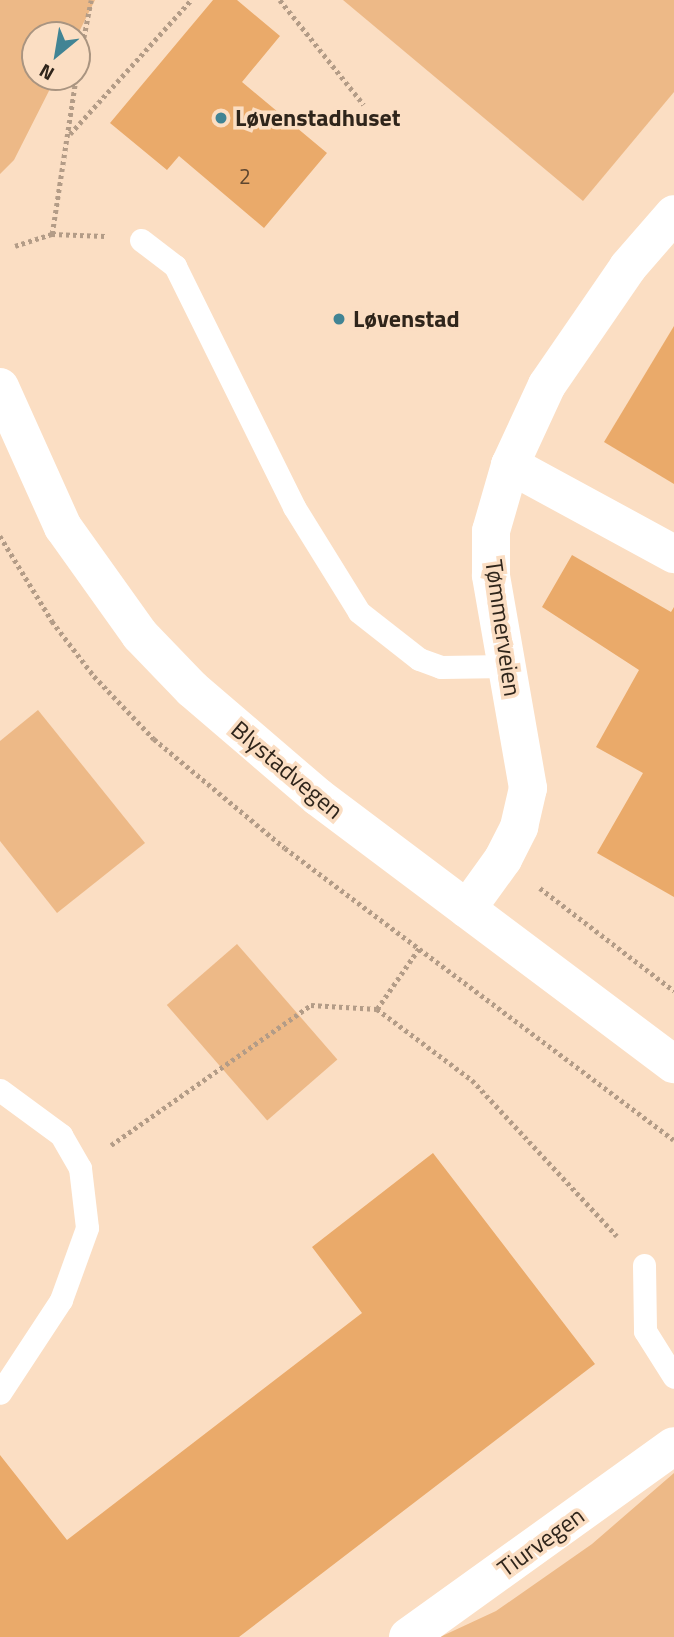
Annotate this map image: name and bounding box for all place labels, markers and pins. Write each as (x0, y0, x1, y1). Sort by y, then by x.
place label: Løvenstadhuset (235, 104, 401, 132)
marker: Løvenstadhuset (213, 110, 229, 126)
place label: Løvenstad (353, 305, 460, 333)
marker: Løvenstad (331, 311, 347, 327)

